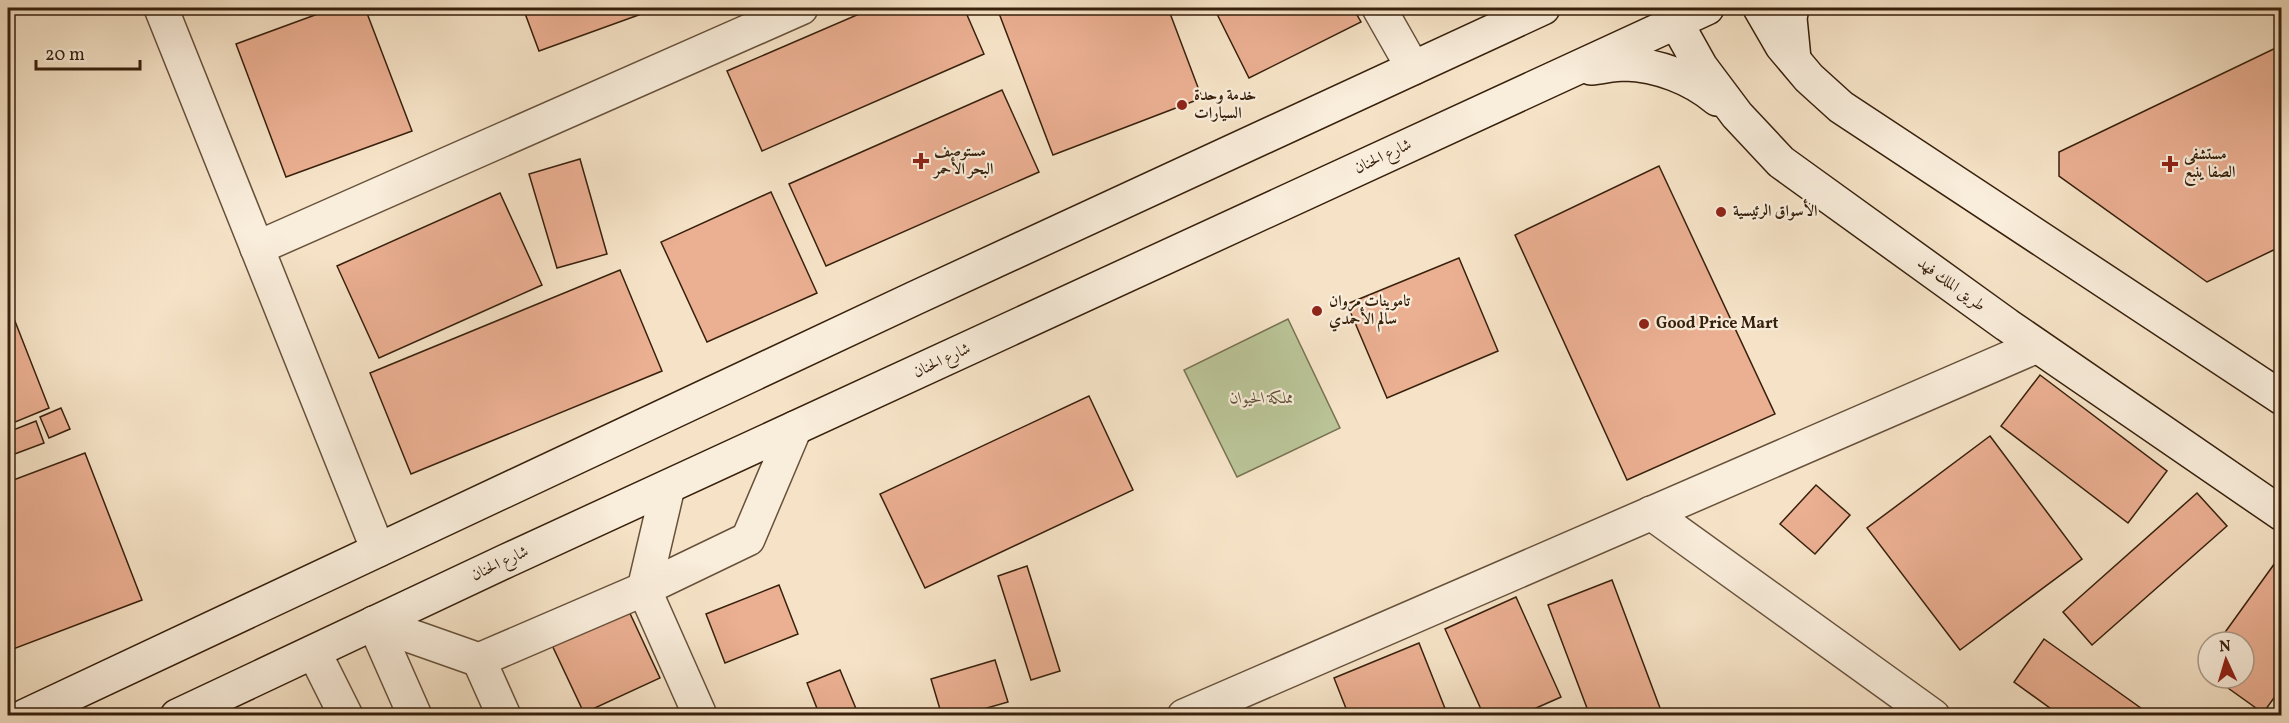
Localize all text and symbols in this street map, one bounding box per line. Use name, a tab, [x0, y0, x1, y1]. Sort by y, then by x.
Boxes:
scale bar	[36, 33, 140, 71]
text: 20 m	[45, 43, 85, 68]
place label: خدمة وحدة السيارات	[1194, 85, 1257, 125]
marker: خدمة وحدة السيارات	[1175, 98, 1189, 112]
street label: شارع الحنان	[1351, 134, 1416, 181]
place label: مستوصف البحر الأحمر	[932, 141, 994, 181]
place label: مستشفى الصفا ينبع	[2183, 144, 2235, 187]
marker: مستوصف البحر الأحمر	[912, 152, 930, 170]
marker: مستشفى الصفا ينبع	[2161, 155, 2179, 173]
place label: الأسواق الرئيسية	[1733, 199, 1817, 223]
marker: الأسواق الرئيسية	[1714, 205, 1728, 219]
street label: طريق الملك فهد	[1912, 253, 1990, 317]
place label: تاموينات مروان سالم الأحمدي	[1329, 291, 1411, 333]
marker: تاموينات مروان سالم الأحمدي	[1310, 304, 1324, 318]
place label: Good Price Mart	[1656, 313, 1779, 335]
marker: Good Price Mart	[1637, 317, 1651, 331]
street label: شارع الحنان	[910, 338, 975, 385]
park label: مملكة الحيوان	[1230, 388, 1294, 410]
street label: شارع الحنان	[468, 541, 533, 588]
north arrow	[2196, 630, 2256, 690]
text: N	[2219, 636, 2232, 658]

